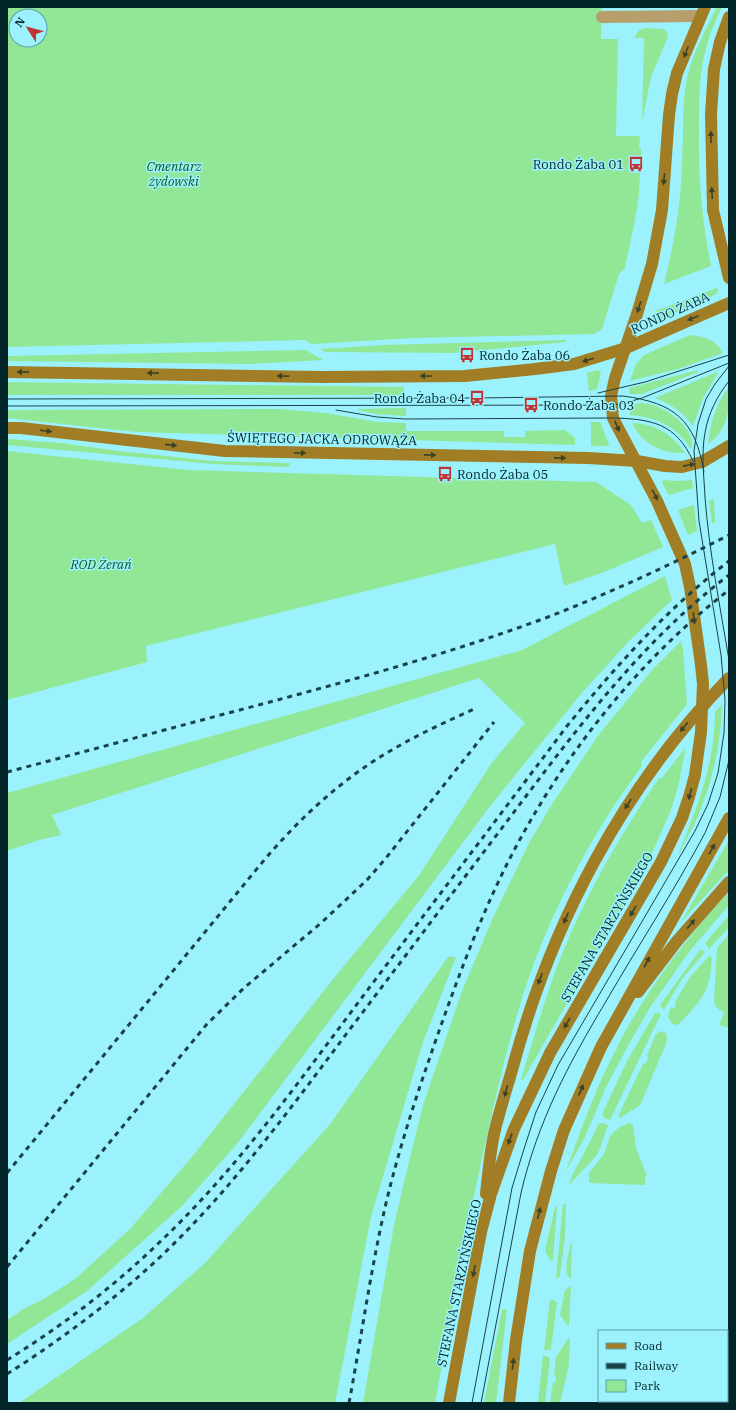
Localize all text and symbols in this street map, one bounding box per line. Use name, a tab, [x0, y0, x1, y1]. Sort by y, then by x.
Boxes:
north arrow	[8, 8, 48, 48]
text: N	[12, 14, 28, 30]
one-way arrow	[682, 47, 688, 59]
one-way arrow	[708, 130, 714, 143]
bus stop icon: Rondo Żaba 01	[627, 155, 645, 173]
place label: Rondo Żaba 01	[533, 156, 624, 173]
park label: Cmentarz żydowski	[147, 158, 202, 190]
one-way arrow	[661, 173, 668, 185]
one-way arrow	[709, 186, 715, 199]
street label: RONDO ŻABA	[628, 288, 712, 338]
one-way arrow	[636, 301, 642, 313]
one-way arrow	[687, 316, 699, 322]
bus stop icon: Rondo Żaba 06	[458, 346, 476, 364]
place label: Rondo Żaba 06	[479, 347, 570, 364]
one-way arrow	[582, 357, 594, 363]
one-way arrow	[16, 369, 29, 375]
one-way arrow	[147, 370, 159, 377]
one-way arrow	[276, 373, 289, 379]
one-way arrow	[419, 373, 432, 379]
bus stop icon: Rondo Żaba 04	[468, 389, 486, 407]
place label: Rondo Żaba 04	[374, 390, 465, 407]
bus stop icon: Rondo Żaba 03	[522, 396, 540, 414]
place label: Rondo Żaba 03	[543, 397, 634, 414]
one-way arrow	[613, 420, 620, 432]
one-way arrow	[40, 428, 52, 434]
street label: ŚWIĘTEGO JACKA ODROWĄŻA	[227, 429, 417, 449]
one-way arrow	[165, 442, 177, 449]
one-way arrow	[294, 449, 306, 456]
one-way arrow	[424, 452, 437, 458]
one-way arrow	[554, 454, 566, 461]
one-way arrow	[683, 462, 695, 468]
bus stop icon: Rondo Żaba 05	[436, 465, 454, 483]
place label: Rondo Żaba 05	[457, 466, 548, 483]
one-way arrow	[651, 490, 658, 501]
park label: ROD Żerań	[69, 556, 132, 573]
one-way arrow	[691, 612, 697, 624]
one-way arrow	[680, 722, 689, 733]
one-way arrow	[687, 789, 693, 801]
one-way arrow	[625, 798, 632, 810]
one-way arrow	[709, 844, 715, 855]
street label: STEFANA STARZYŃSKIEGO	[557, 849, 657, 1005]
one-way arrow	[629, 905, 636, 917]
one-way arrow	[563, 912, 569, 923]
one-way arrow	[687, 919, 696, 930]
one-way arrow	[644, 956, 651, 968]
one-way arrow	[537, 974, 543, 986]
one-way arrow	[564, 1017, 571, 1029]
one-way arrow	[578, 1084, 584, 1095]
one-way arrow	[503, 1085, 509, 1097]
one-way arrow	[506, 1134, 512, 1146]
street label: STEFANA STARZYŃSKIEGO	[433, 1198, 485, 1368]
one-way arrow	[537, 1207, 543, 1219]
one-way arrow	[471, 1265, 477, 1277]
legend	[598, 1330, 728, 1402]
text: Road	[634, 1338, 663, 1353]
one-way arrow	[510, 1358, 516, 1370]
text: Railway	[634, 1358, 679, 1373]
text: Park	[634, 1378, 660, 1393]

